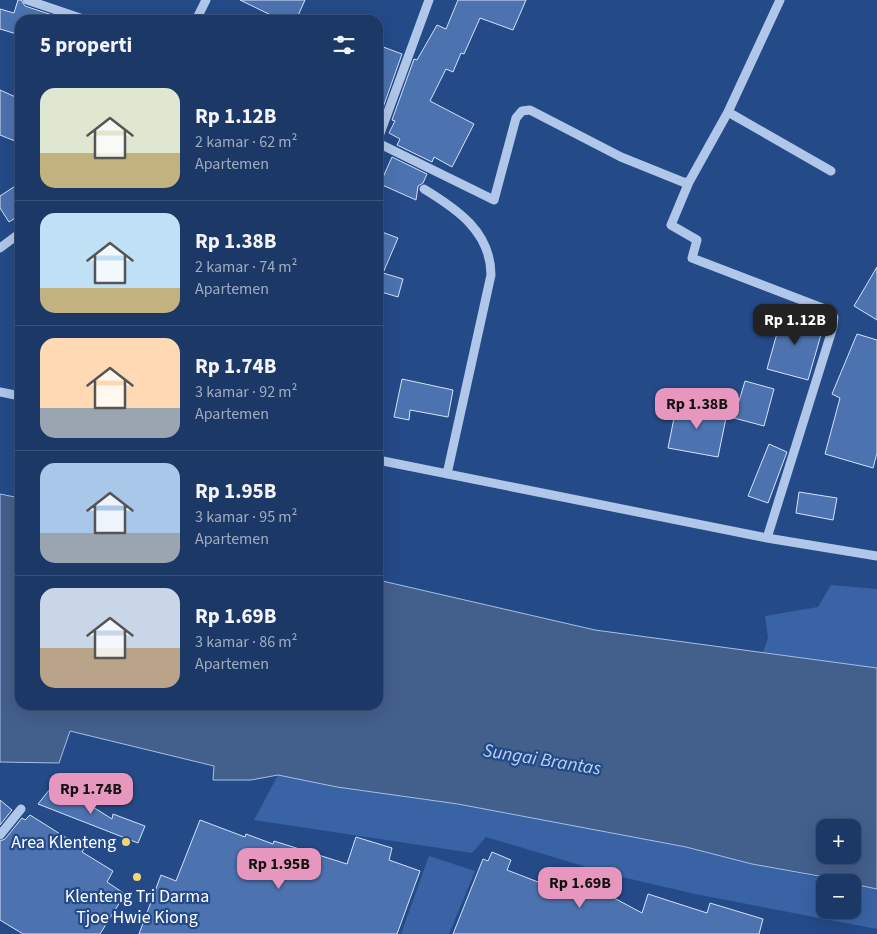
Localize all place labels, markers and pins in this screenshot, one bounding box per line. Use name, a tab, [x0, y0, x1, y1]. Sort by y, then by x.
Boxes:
pin: Rp 1.12B	[743, 304, 847, 346]
pin: Rp 1.38B	[645, 388, 749, 430]
pin: Rp 1.74B	[39, 772, 143, 815]
place label: Area Klenteng	[11, 830, 116, 855]
marker: Area Klenteng	[120, 836, 132, 848]
pin: Rp 1.95B	[227, 848, 331, 890]
pin: Rp 1.69B	[528, 866, 632, 909]
marker: Klenteng Tri Darma Tjoe Hwie Kiong	[131, 871, 143, 883]
place label: Klenteng Tri Darma Tjoe Hwie Kiong	[65, 884, 209, 930]

